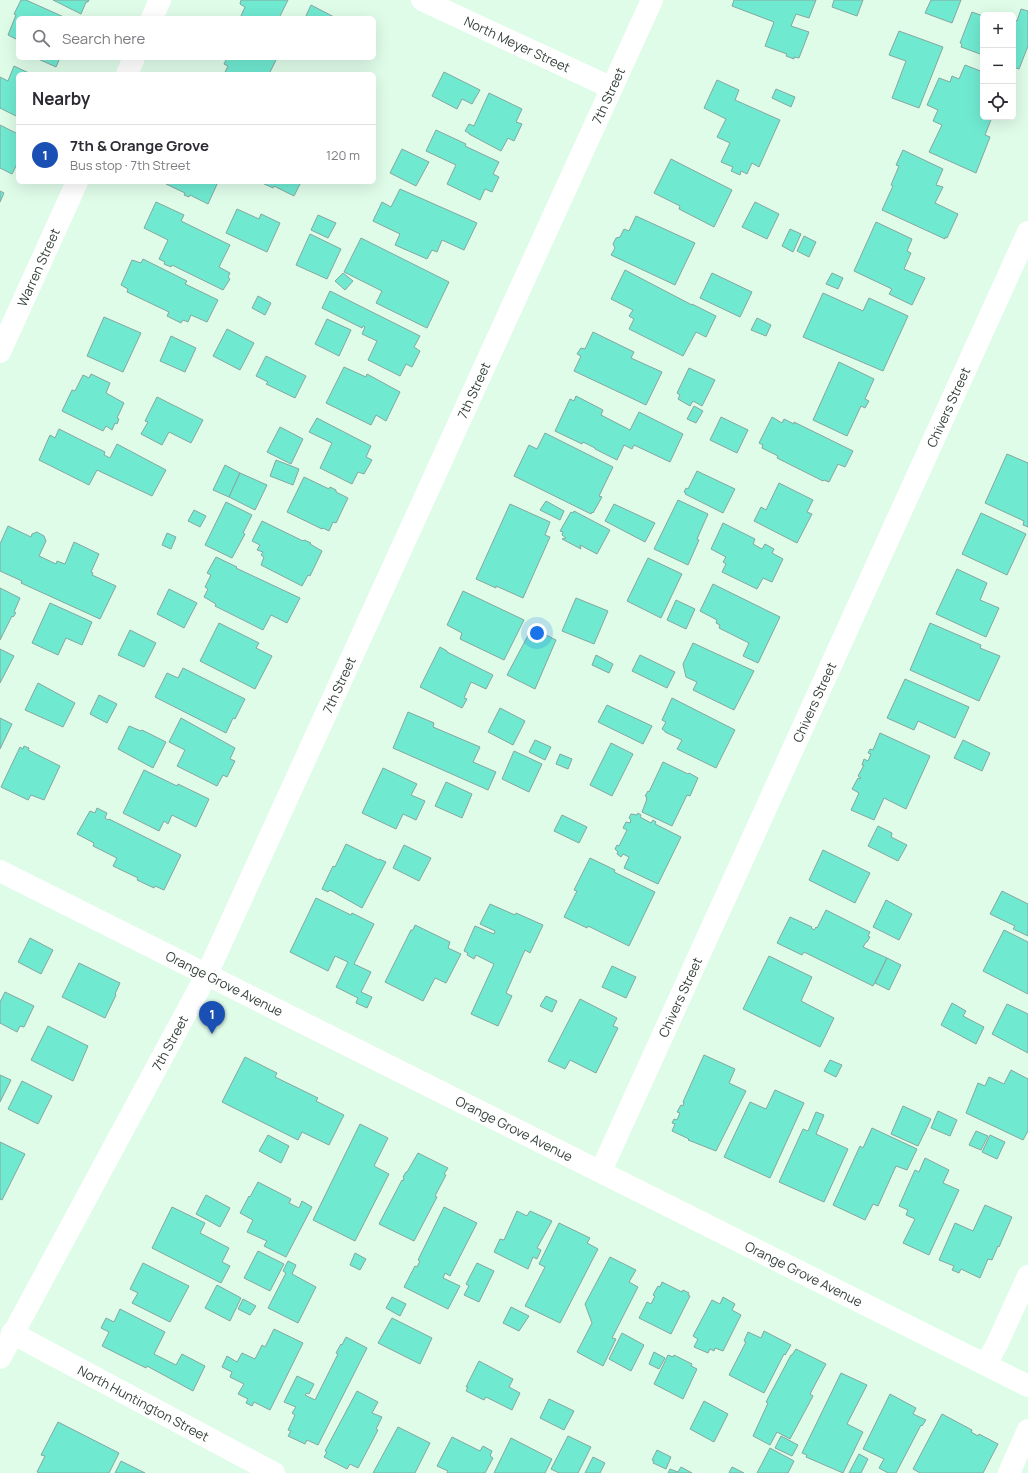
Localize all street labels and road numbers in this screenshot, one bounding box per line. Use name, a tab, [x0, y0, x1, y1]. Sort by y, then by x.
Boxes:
street label: North Meyer Street	[461, 12, 573, 76]
street label: 7th Street	[588, 64, 629, 127]
street label: Warren Street	[13, 225, 64, 309]
street label: 7th Street	[453, 359, 494, 421]
street label: Chivers Street	[922, 364, 974, 450]
street label: 7th Street	[318, 654, 360, 716]
street label: Chivers Street	[788, 659, 840, 745]
street label: Orange Grove Avenue	[163, 946, 286, 1021]
street label: Chivers Street	[654, 954, 706, 1040]
street label: 7th Street	[148, 1012, 192, 1074]
street label: Orange Grove Avenue	[452, 1092, 576, 1166]
street label: Orange Grove Avenue	[742, 1237, 866, 1311]
street label: North Huntington Street	[75, 1361, 212, 1446]

